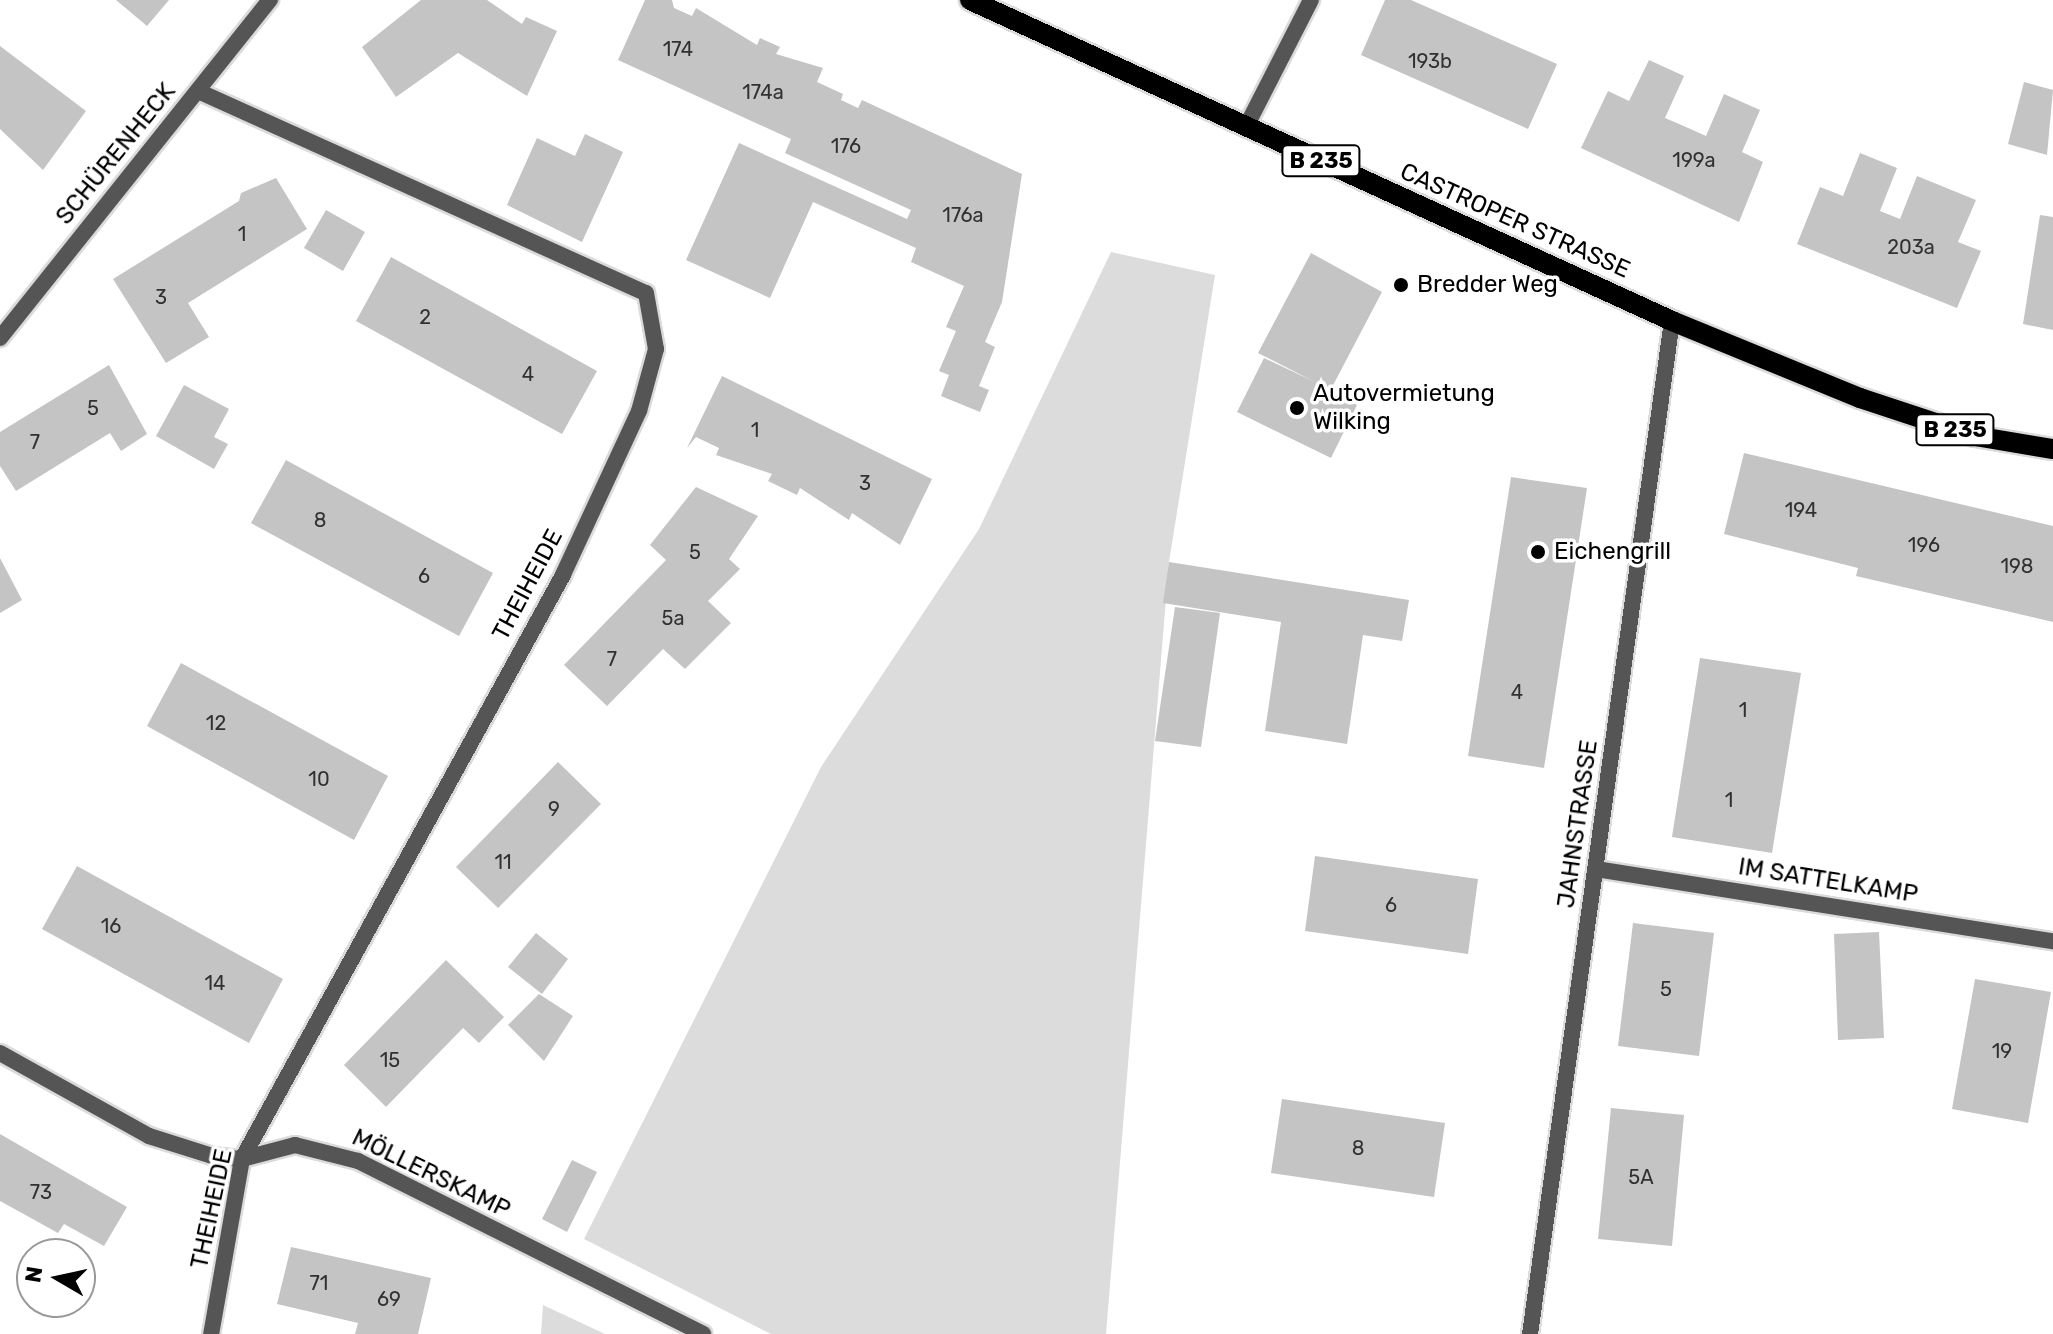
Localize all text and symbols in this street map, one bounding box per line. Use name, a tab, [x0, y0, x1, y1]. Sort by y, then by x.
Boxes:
house number: 174	[663, 37, 693, 61]
house number: 193b	[1408, 49, 1452, 73]
street label: SCHÜRENHECK	[50, 77, 182, 231]
house number: 174a	[742, 80, 784, 104]
house number: 176	[831, 134, 861, 158]
road number: B 235	[1281, 143, 1361, 179]
house number: 199a	[1672, 148, 1716, 172]
street label: CASTROPER STRASSE	[1396, 157, 1634, 285]
house number: 176a	[942, 203, 984, 227]
house number: 1	[238, 222, 246, 246]
house number: 203a	[1887, 235, 1935, 259]
place label: Bredder Weg	[1417, 271, 1559, 299]
marker: Bredder Weg	[1392, 276, 1410, 294]
house number: 3	[155, 285, 167, 309]
house number: 2	[419, 305, 431, 329]
house number: 4	[522, 362, 534, 386]
place label: Autovermietung Wilking	[1313, 380, 1495, 436]
house number: 5	[87, 396, 99, 420]
marker: Autovermietung Wilking	[1288, 399, 1306, 417]
road number: B 235	[1915, 412, 1995, 448]
house number: 1	[751, 418, 759, 442]
house number: 7	[30, 430, 40, 454]
house number: 3	[859, 471, 871, 495]
house number: 194	[1785, 498, 1817, 522]
house number: 8	[314, 508, 326, 532]
street label: THEIHEIDE	[487, 525, 569, 645]
house number: 196	[1908, 533, 1940, 557]
place label: Eichengrill	[1554, 538, 1671, 566]
house number: 5	[689, 540, 701, 564]
marker: Eichengrill	[1529, 543, 1547, 561]
house number: 198	[2000, 554, 2034, 578]
house number: 6	[418, 564, 430, 588]
house number: 5a	[662, 606, 684, 630]
house number: 7	[607, 647, 617, 671]
house number: 4	[1511, 680, 1523, 704]
house number: 1	[1739, 698, 1747, 722]
house number: 12	[206, 711, 226, 735]
street label: JAHNSTRASSE	[1552, 738, 1604, 910]
house number: 10	[308, 767, 330, 791]
house number: 1	[1725, 788, 1733, 812]
house number: 9	[548, 797, 560, 821]
house number: 11	[494, 850, 512, 874]
street label: IM SATTELKAMP	[1736, 853, 1920, 909]
house number: 6	[1385, 893, 1397, 917]
house number: 16	[101, 914, 121, 938]
house number: 14	[205, 971, 225, 995]
house number: 5	[1660, 977, 1672, 1001]
house number: 19	[1992, 1039, 2012, 1063]
house number: 15	[380, 1048, 400, 1072]
street label: MÖLLERSKAMP	[347, 1123, 515, 1225]
house number: 8	[1352, 1136, 1364, 1160]
street label: THEIHEIDE	[185, 1147, 239, 1271]
house number: 5A	[1628, 1165, 1654, 1189]
house number: 73	[30, 1180, 52, 1204]
north arrow	[16, 1238, 96, 1318]
text: N	[19, 1265, 48, 1284]
house number: 71	[310, 1271, 328, 1295]
house number: 69	[377, 1287, 401, 1311]

